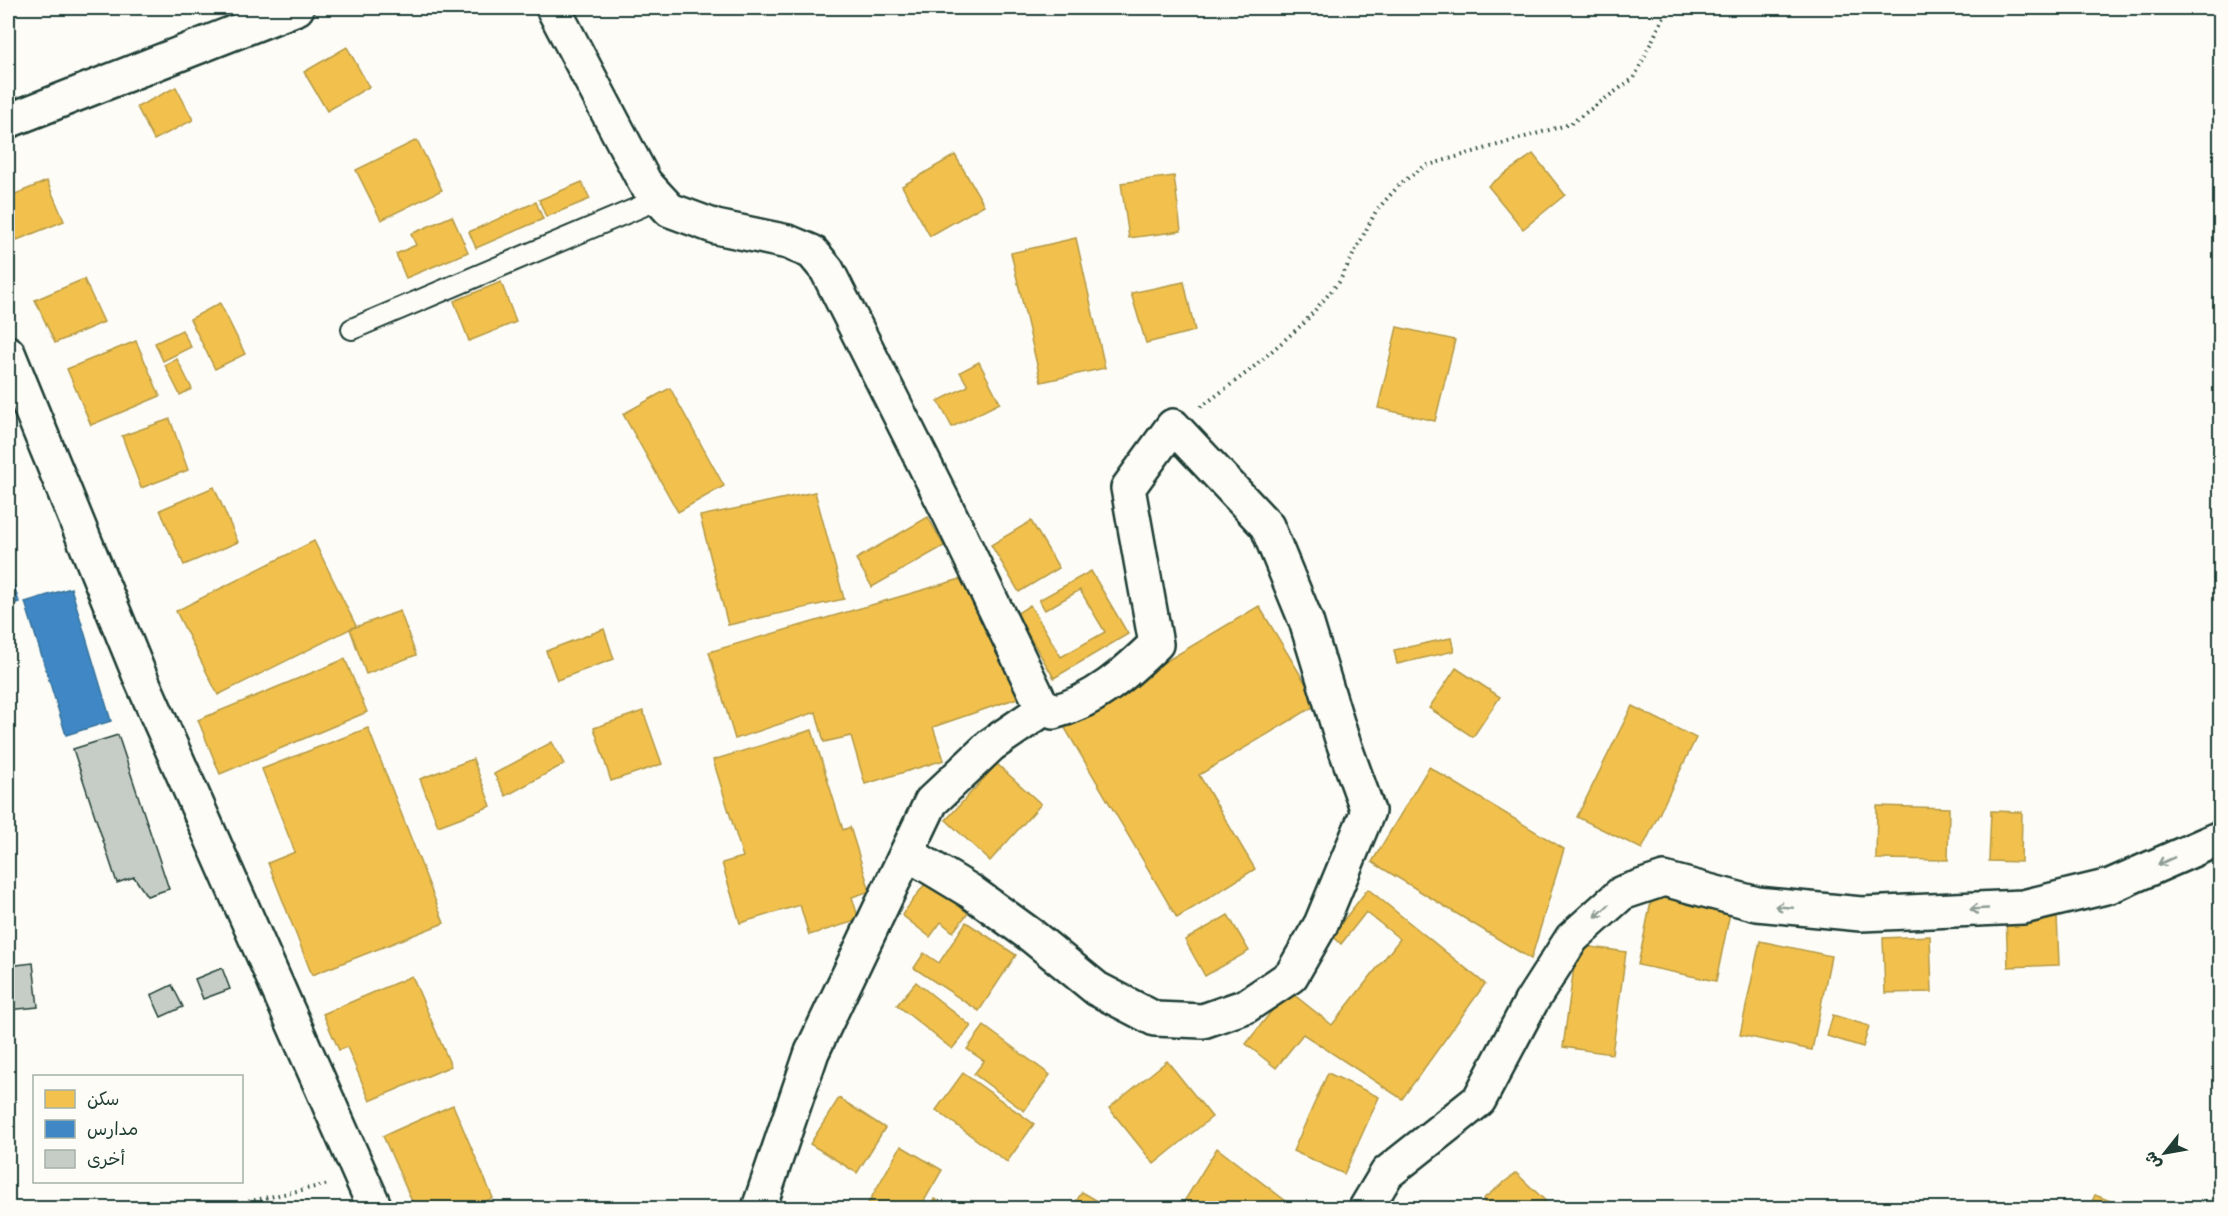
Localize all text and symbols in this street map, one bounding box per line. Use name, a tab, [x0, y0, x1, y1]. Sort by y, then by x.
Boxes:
one-way arrow	[2158, 856, 2176, 868]
one-way arrow	[1775, 901, 1795, 912]
one-way arrow	[1969, 903, 1989, 914]
one-way arrow	[1595, 904, 1610, 918]
legend	[33, 1075, 243, 1183]
text: سكن	[87, 1086, 119, 1110]
text: مدارس	[87, 1116, 138, 1140]
north arrow	[2135, 1123, 2195, 1183]
text: أخرى	[87, 1146, 125, 1170]
text: ش	[2138, 1148, 2165, 1174]

